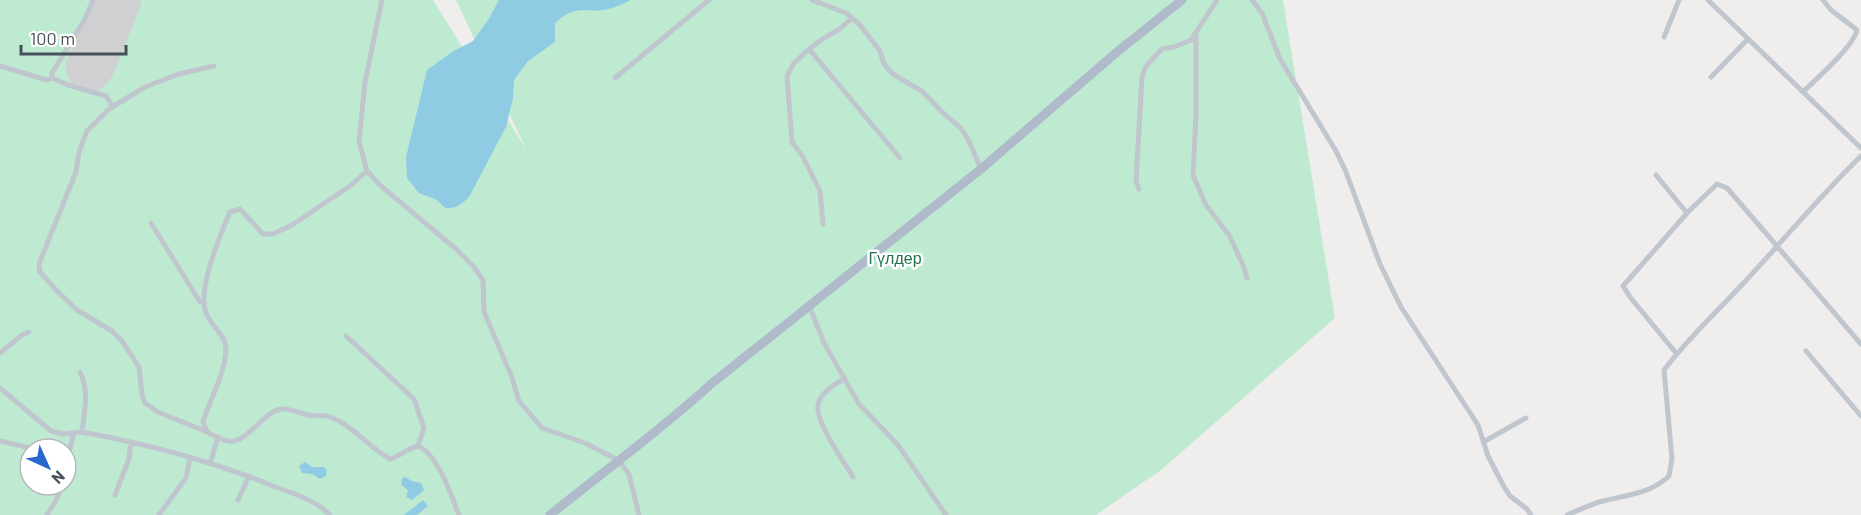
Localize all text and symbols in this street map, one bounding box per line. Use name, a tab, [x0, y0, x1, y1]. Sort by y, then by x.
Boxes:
scale bar	[21, 18, 126, 56]
text: 100 m	[30, 27, 75, 49]
park label: Гүлдер	[868, 248, 922, 267]
north arrow	[18, 437, 78, 497]
text: N	[48, 467, 69, 488]

